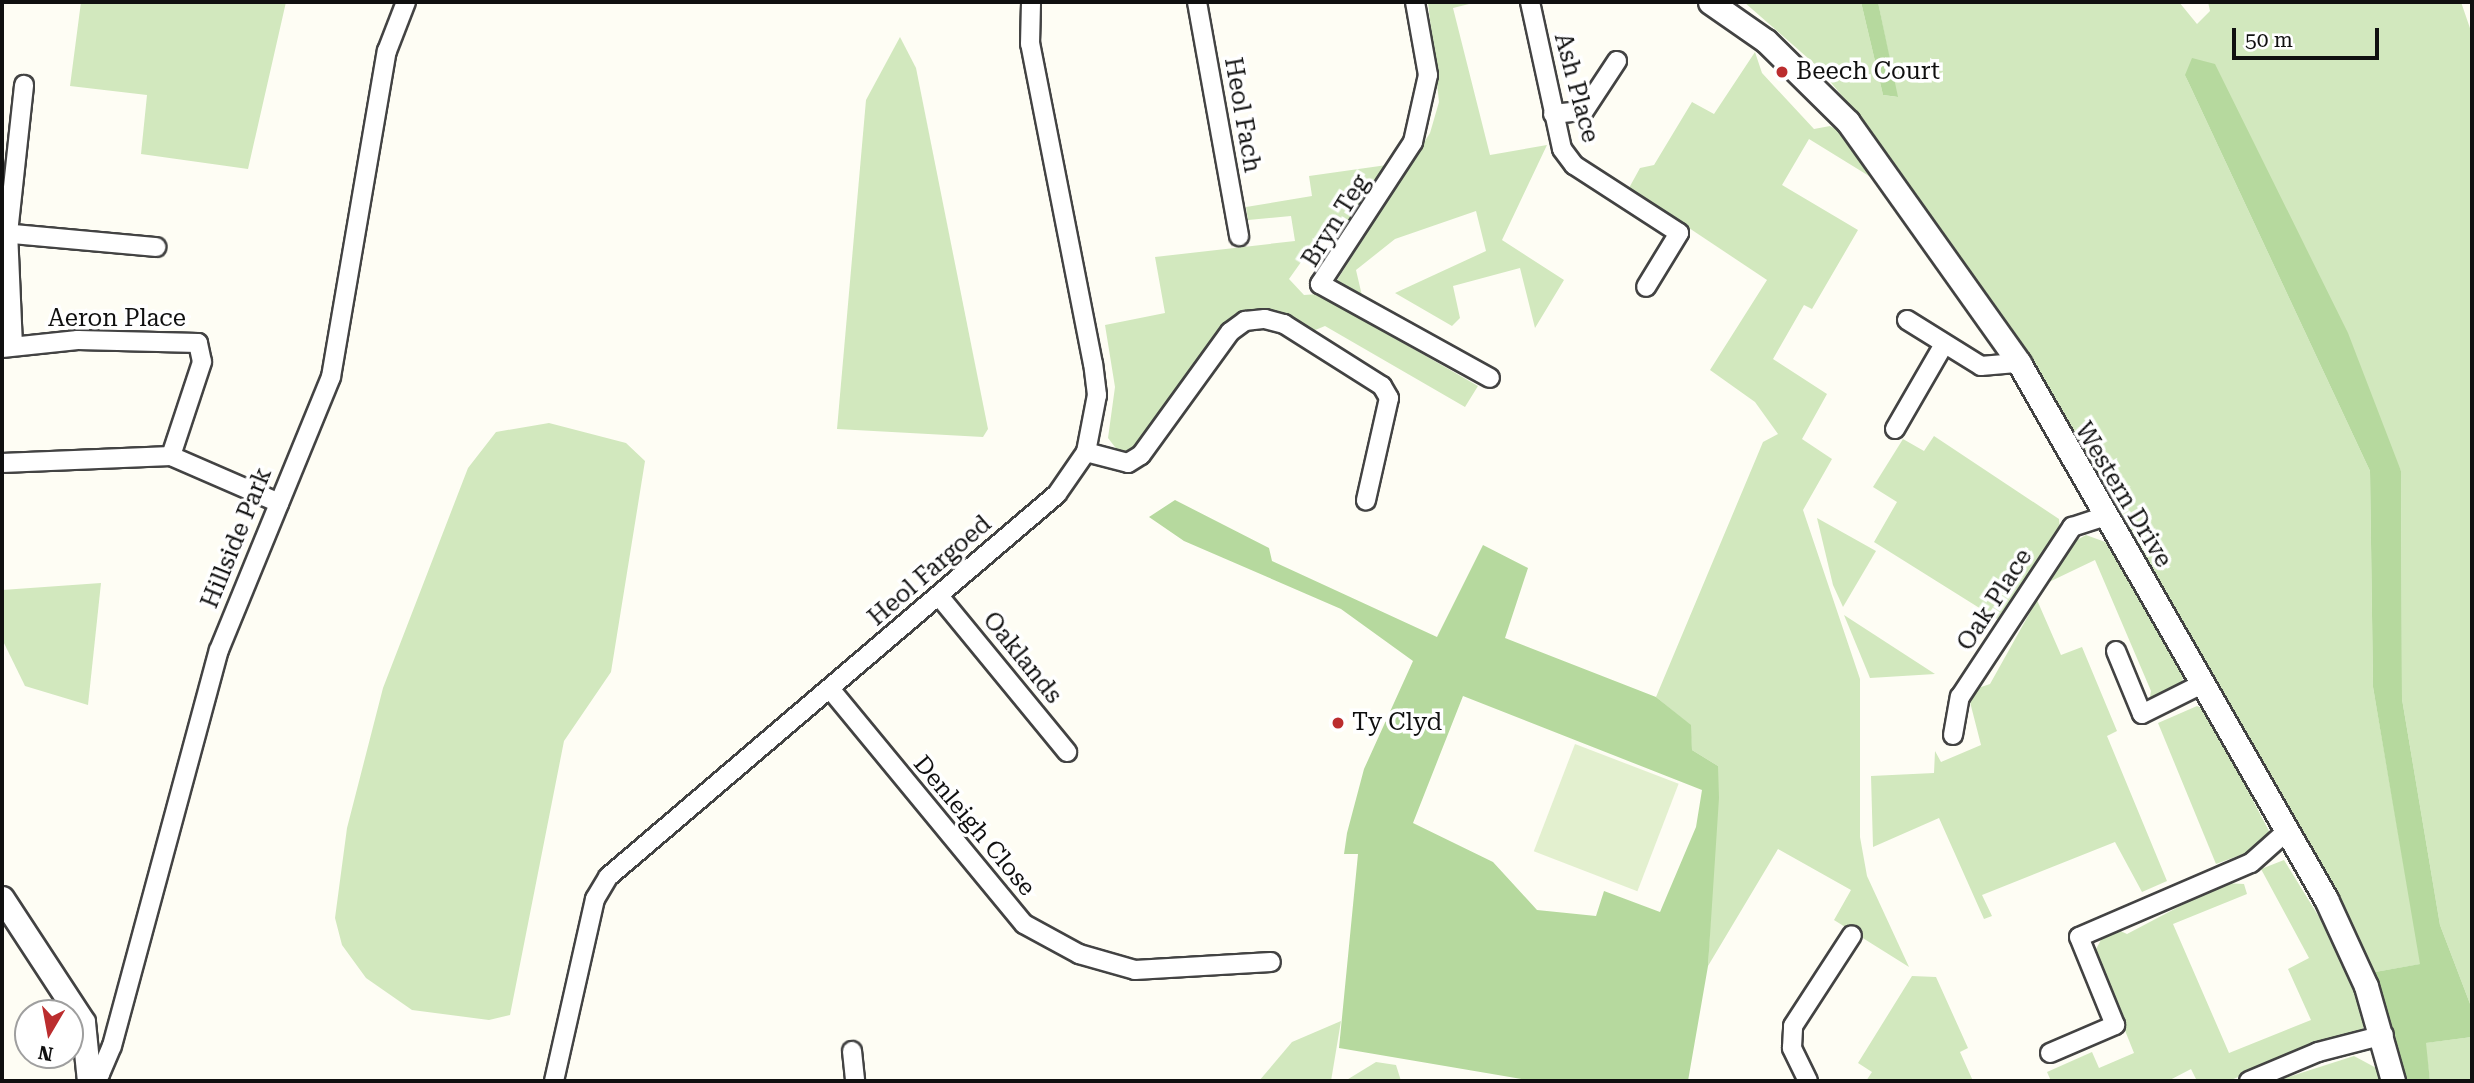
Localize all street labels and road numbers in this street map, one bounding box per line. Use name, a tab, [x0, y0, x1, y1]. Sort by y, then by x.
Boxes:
street label: Ash Place	[1548, 30, 1604, 146]
street label: Heol Fach	[1218, 55, 1266, 175]
street label: Bryn Teg	[1296, 170, 1376, 272]
street label: Aeron Place	[48, 305, 186, 333]
street label: Western Drive	[2068, 417, 2178, 573]
street label: Hillside Park	[196, 464, 278, 612]
street label: Heol Fargoed	[863, 510, 997, 632]
street label: Oak Place	[1951, 544, 2039, 656]
street label: Oaklands	[976, 606, 1068, 710]
street label: Denleigh Close	[907, 750, 1041, 902]

